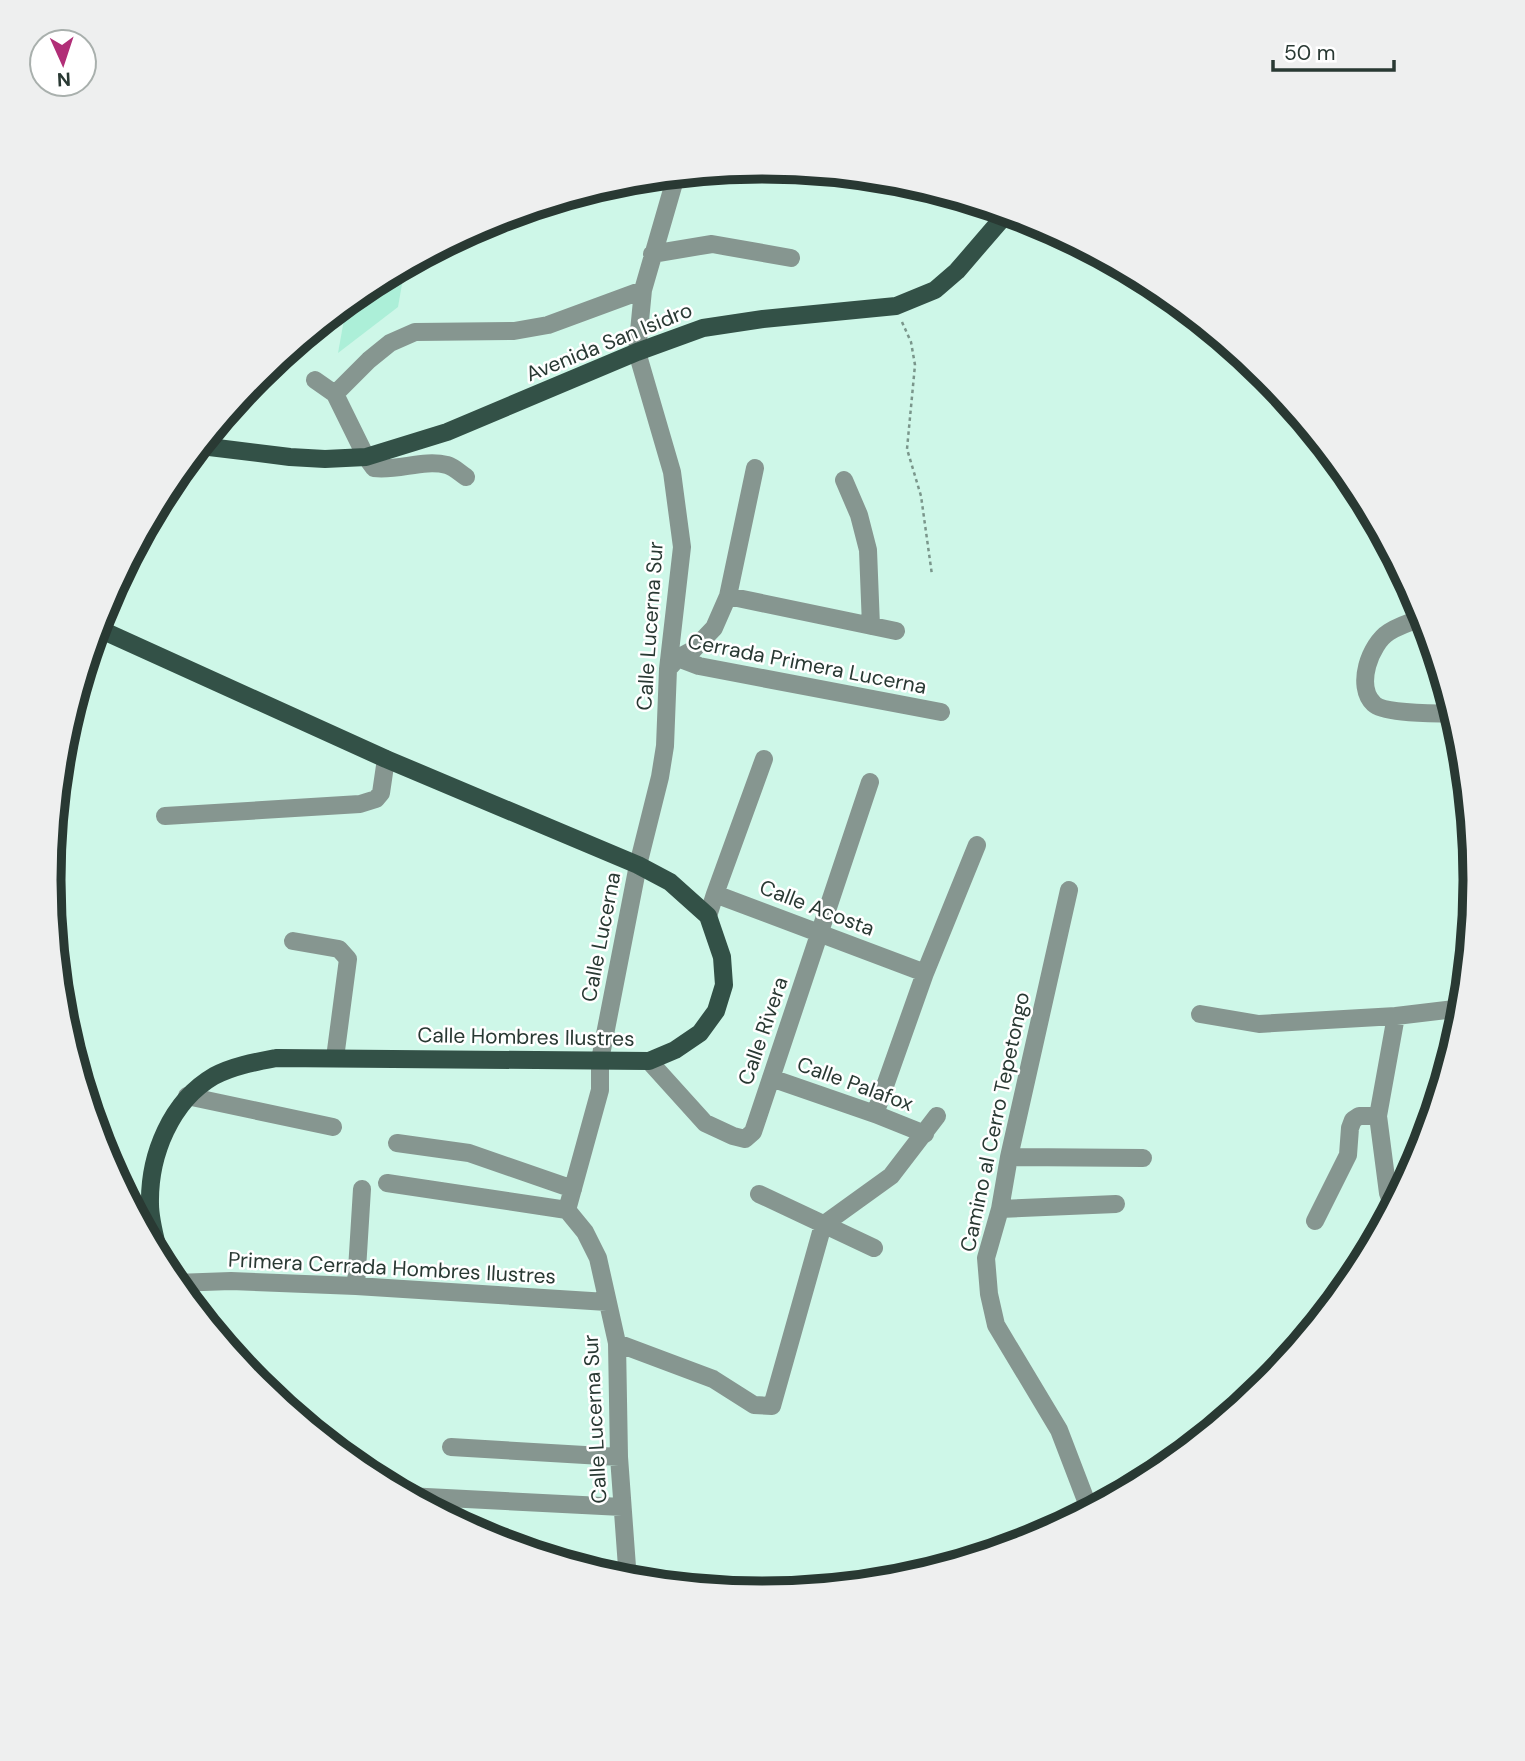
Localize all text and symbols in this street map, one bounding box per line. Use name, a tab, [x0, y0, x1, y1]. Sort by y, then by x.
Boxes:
north arrow	[28, 28, 98, 98]
scale bar	[1273, 28, 1394, 72]
text: 50 m	[1284, 39, 1335, 67]
text: N	[56, 67, 71, 92]
street label: Avenida San Isidro	[522, 296, 696, 388]
street label: Calle Lucerna Sur	[630, 540, 670, 711]
street label: Cerrada Primera Lucerna	[685, 627, 929, 701]
street label: Calle Lucerna	[575, 870, 627, 1004]
street label: Calle Acosta	[756, 873, 878, 943]
street label: Calle Rivera	[731, 973, 795, 1089]
street label: Camino al Cerro Tepetongo	[954, 990, 1036, 1254]
street label: Calle Hombres Ilustres	[417, 1021, 635, 1053]
street label: Calle Palafox	[793, 1050, 917, 1118]
street label: Primera Cerrada Hombres Ilustres	[227, 1245, 557, 1291]
street label: Calle Lucerna Sur	[577, 1334, 613, 1504]

